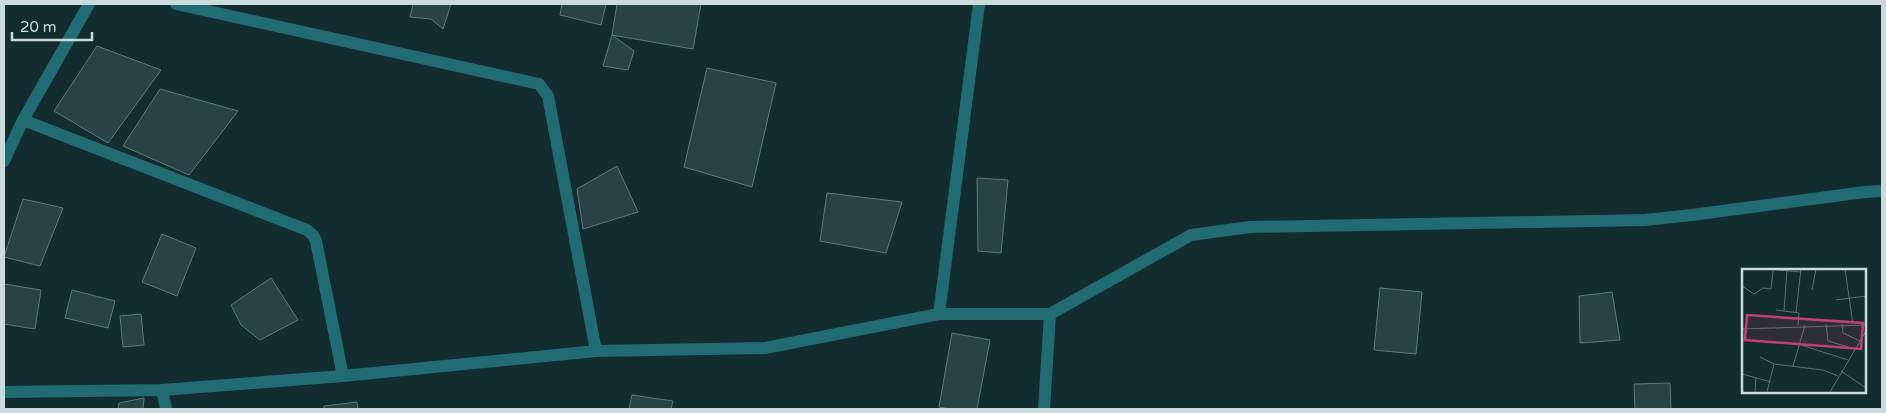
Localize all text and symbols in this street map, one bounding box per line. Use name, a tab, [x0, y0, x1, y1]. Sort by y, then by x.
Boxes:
scale bar	[12, 10, 92, 42]
text: 20 m	[20, 18, 57, 36]
inset map	[1742, 269, 1866, 393]

